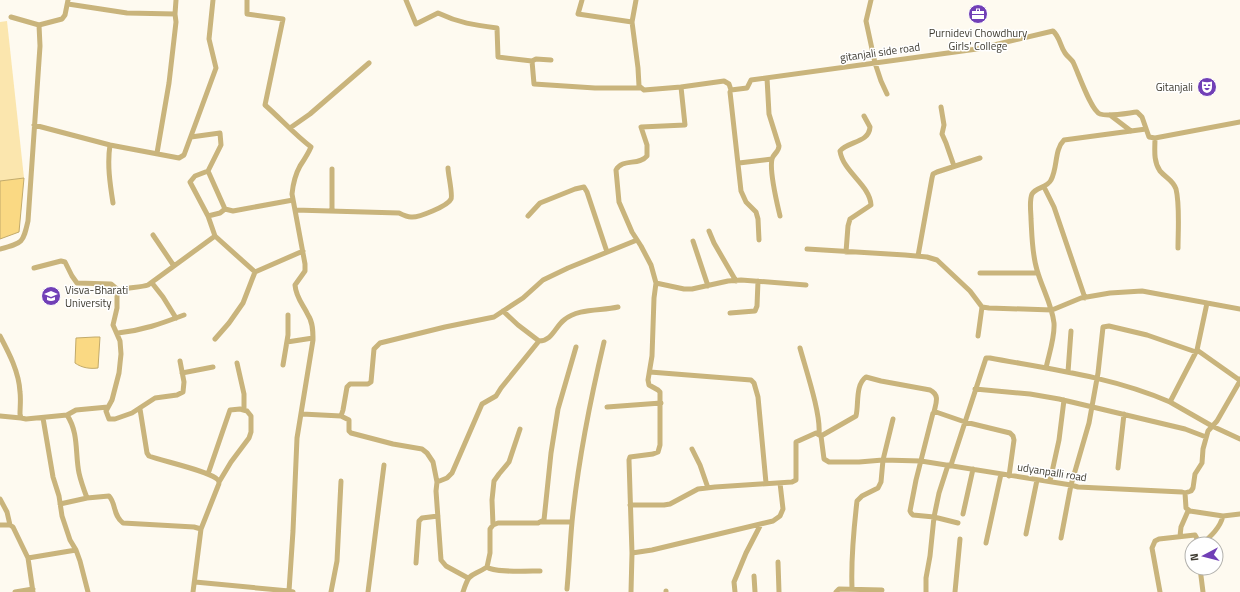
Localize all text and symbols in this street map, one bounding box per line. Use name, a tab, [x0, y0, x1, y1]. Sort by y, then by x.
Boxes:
office icon: Purnidevi Chowdhury Girls' College	[967, 3, 989, 25]
place label: Purnidevi Chowdhury Girls' College	[929, 25, 1028, 54]
street label: gitanjali side road	[839, 38, 921, 66]
theatre icon: Gitanjali	[1196, 76, 1218, 98]
place label: Gitanjali	[1156, 79, 1193, 95]
place label: Visva-Bharati University	[65, 282, 128, 311]
school or university icon: Visva-Bharati University	[40, 285, 62, 307]
street label: udyanpalli road	[1016, 459, 1088, 485]
north arrow	[1184, 536, 1224, 576]
text: N	[1186, 552, 1202, 562]

